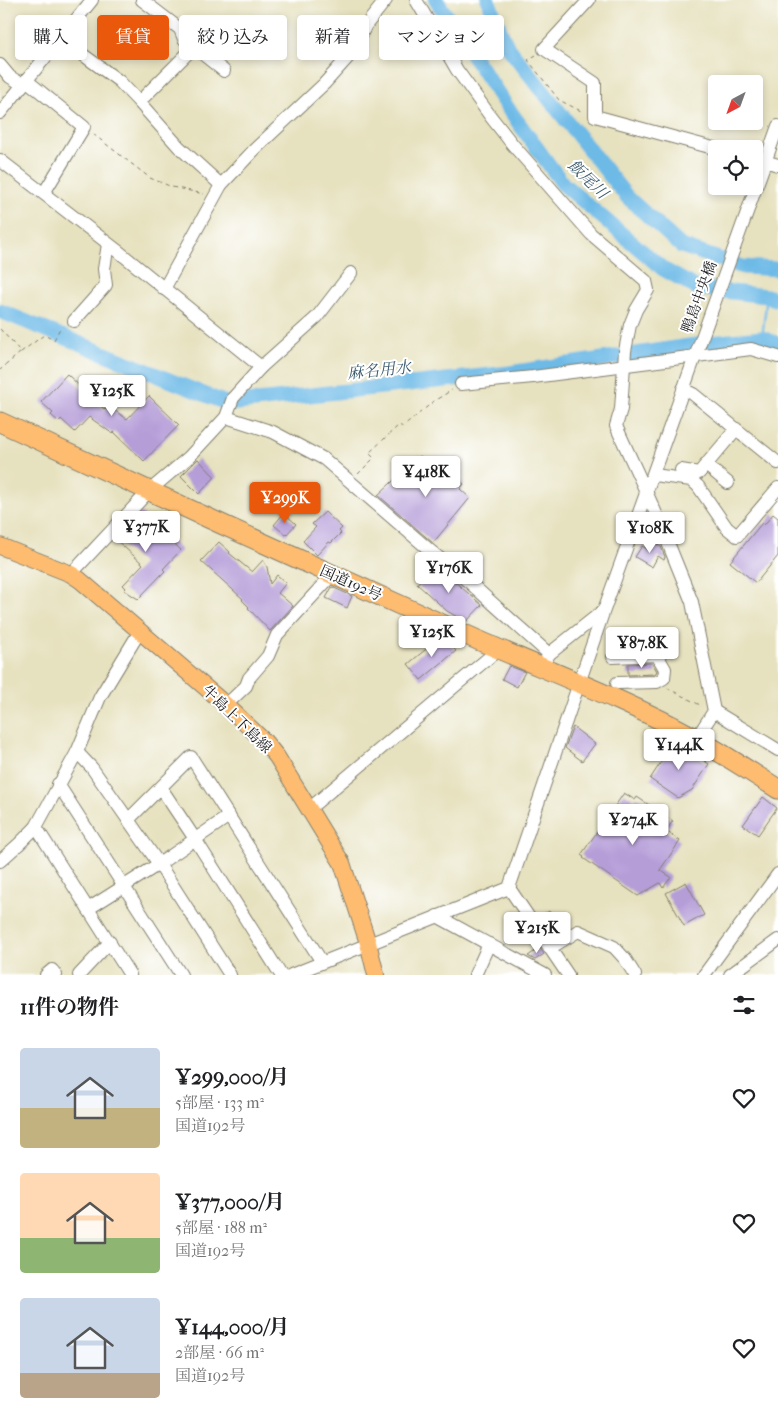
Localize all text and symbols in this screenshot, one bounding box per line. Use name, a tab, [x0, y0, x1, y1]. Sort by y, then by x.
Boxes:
chip: 購入	[15, 15, 87, 60]
chip: 賃貸	[97, 15, 169, 60]
chip: 絞り込み	[179, 15, 287, 60]
chip: 新着	[297, 15, 369, 60]
chip: マンション	[379, 15, 504, 60]
north arrow	[708, 75, 762, 130]
map controls	[708, 75, 763, 195]
button: locate	[708, 140, 763, 195]
water label: 飯尾川	[564, 155, 613, 204]
street label: 鴨島中央橋	[678, 259, 720, 335]
water label: 麻名用水	[346, 357, 414, 383]
pin: ¥125K	[77, 374, 147, 417]
text: ¥125K	[90, 381, 134, 400]
pin: ¥418K	[391, 456, 461, 498]
text: ¥418K	[402, 462, 450, 481]
pin: ¥299K	[250, 482, 320, 524]
text: ¥299K	[260, 488, 310, 507]
pin: ¥377K	[111, 510, 181, 553]
pin: ¥108K	[615, 512, 685, 554]
text: ¥377K	[123, 517, 169, 536]
text: ¥108K	[627, 518, 673, 537]
pin: ¥176K	[414, 552, 484, 594]
text: ¥176K	[426, 558, 472, 577]
street label: 国道192号	[317, 561, 385, 605]
pin: ¥125K	[397, 616, 467, 658]
text: ¥125K	[410, 622, 454, 641]
pin: ¥87.8K	[601, 626, 683, 669]
text: ¥87.8K	[617, 633, 667, 652]
street label: 牛島上下島線	[198, 681, 276, 757]
pin: ¥144K	[644, 728, 714, 771]
text: ¥144K	[655, 735, 703, 754]
pin: ¥274K	[598, 804, 668, 846]
text: ¥274K	[608, 810, 658, 829]
pin: ¥215K	[502, 912, 572, 954]
text: ¥215K	[515, 918, 559, 937]
icon: filters	[730, 991, 758, 1019]
text: 11件の物件	[20, 995, 119, 1019]
text: ¥299,000/月	[175, 1065, 289, 1089]
icon: home	[60, 1068, 120, 1128]
icon: heart	[730, 1084, 758, 1112]
text: 5部屋 · 133 m²	[175, 1093, 264, 1112]
text: 国道192号	[175, 1116, 245, 1135]
text: ¥377,000/月	[175, 1190, 285, 1214]
icon: home	[60, 1193, 120, 1253]
icon: heart	[730, 1209, 758, 1237]
text: 5部屋 · 188 m²	[175, 1218, 267, 1237]
text: 国道192号	[175, 1241, 245, 1260]
text: ¥144,000/月	[175, 1315, 290, 1339]
icon: home	[60, 1318, 120, 1378]
icon: heart	[730, 1334, 758, 1362]
text: 2部屋 · 66 m²	[175, 1343, 264, 1362]
text: 国道192号	[175, 1366, 245, 1385]

